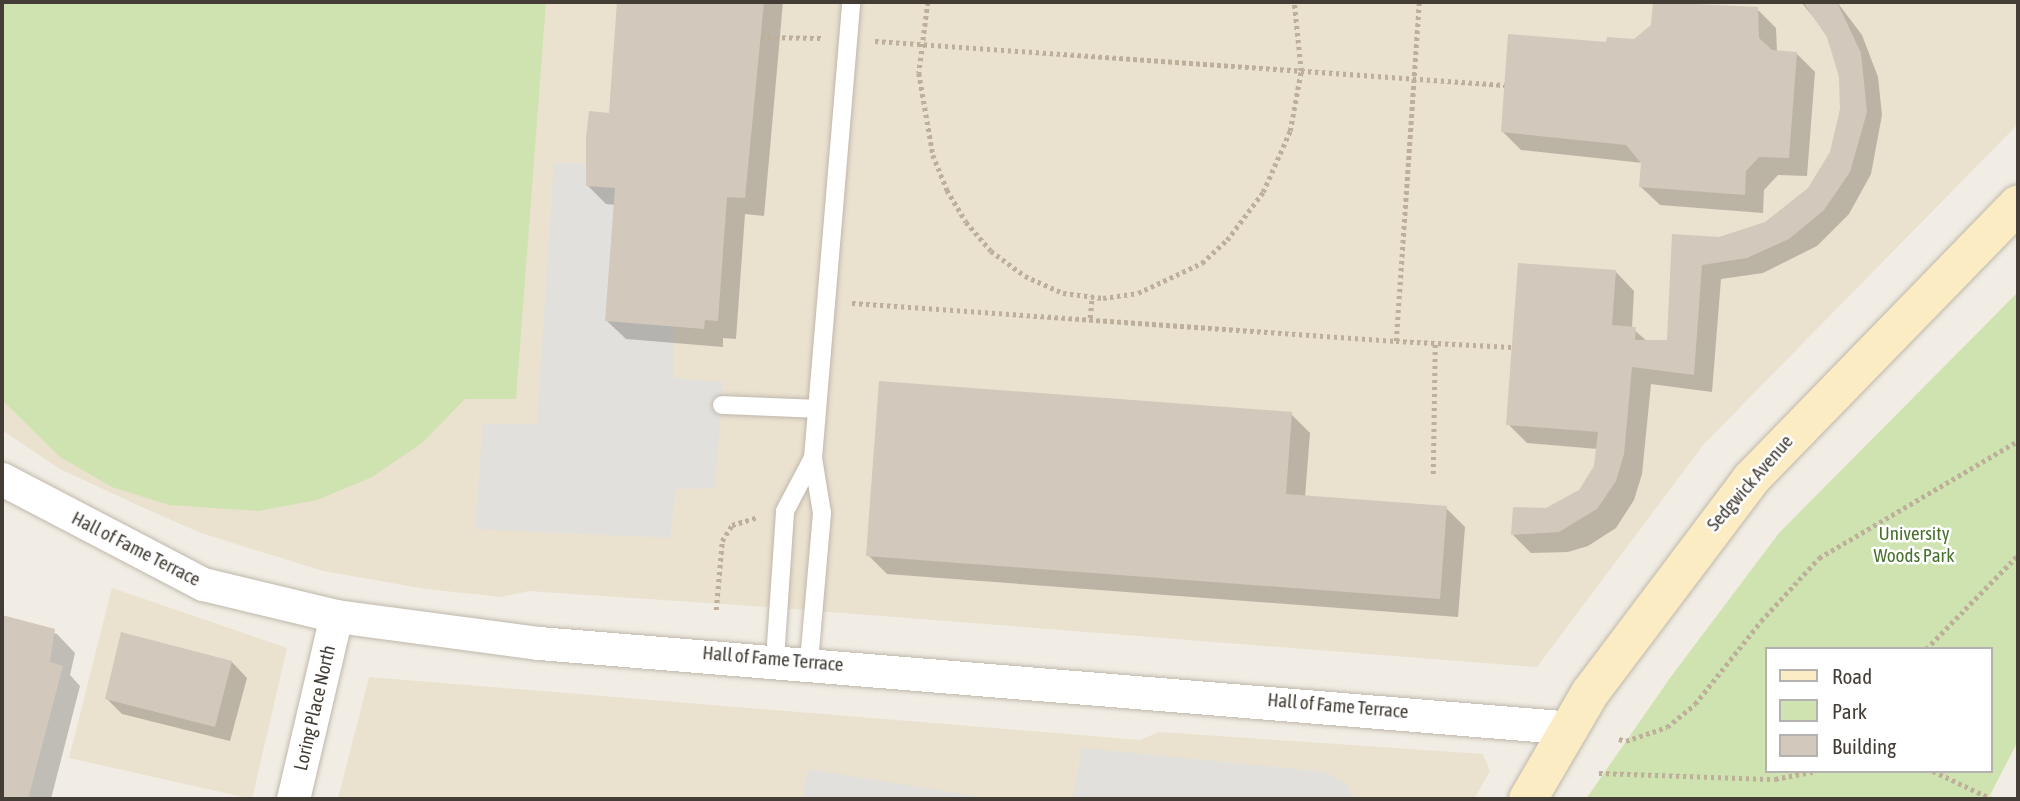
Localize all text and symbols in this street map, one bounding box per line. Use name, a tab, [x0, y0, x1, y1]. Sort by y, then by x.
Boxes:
street label: Sedgwick Avenue	[1702, 430, 1798, 536]
street label: Hall of Fame Terrace	[68, 507, 204, 591]
park label: University Woods Park	[1873, 523, 1955, 567]
street label: Hall of Fame Terrace	[702, 641, 844, 677]
street label: Loring Place North	[290, 643, 340, 773]
legend	[1764, 647, 1992, 773]
text: Road	[1832, 664, 1872, 688]
street label: Hall of Fame Terrace	[1267, 688, 1409, 724]
text: Park	[1832, 699, 1867, 723]
text: Building	[1832, 734, 1896, 758]

